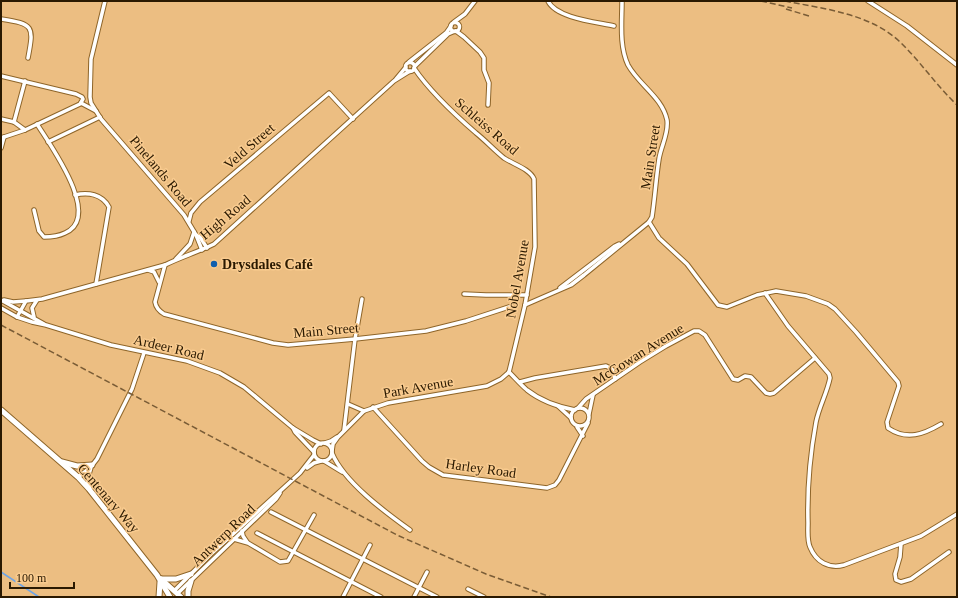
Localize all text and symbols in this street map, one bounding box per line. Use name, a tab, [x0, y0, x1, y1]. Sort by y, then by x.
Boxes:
street label: Schleiss Road	[452, 95, 521, 158]
street label: Veld Street	[221, 120, 278, 172]
street label: Main Street	[638, 123, 663, 191]
street label: Pinelands Road	[127, 133, 194, 210]
street label: High Road	[197, 192, 254, 243]
street label: Nobel Avenue	[503, 239, 532, 320]
place label: Drysdales Café	[222, 257, 313, 272]
marker: Drysdales Café	[209, 259, 219, 269]
street label: Main Street	[293, 320, 360, 341]
street label: McGowan Avenue	[590, 320, 686, 388]
street label: Ardeer Road	[132, 332, 206, 363]
street label: Park Avenue	[382, 374, 454, 401]
street label: Harley Road	[445, 456, 517, 481]
street label: Centenary Way	[75, 461, 143, 536]
street label: Antwerp Road	[189, 501, 258, 569]
scale bar	[10, 564, 74, 590]
text: 100 m	[16, 571, 47, 585]

